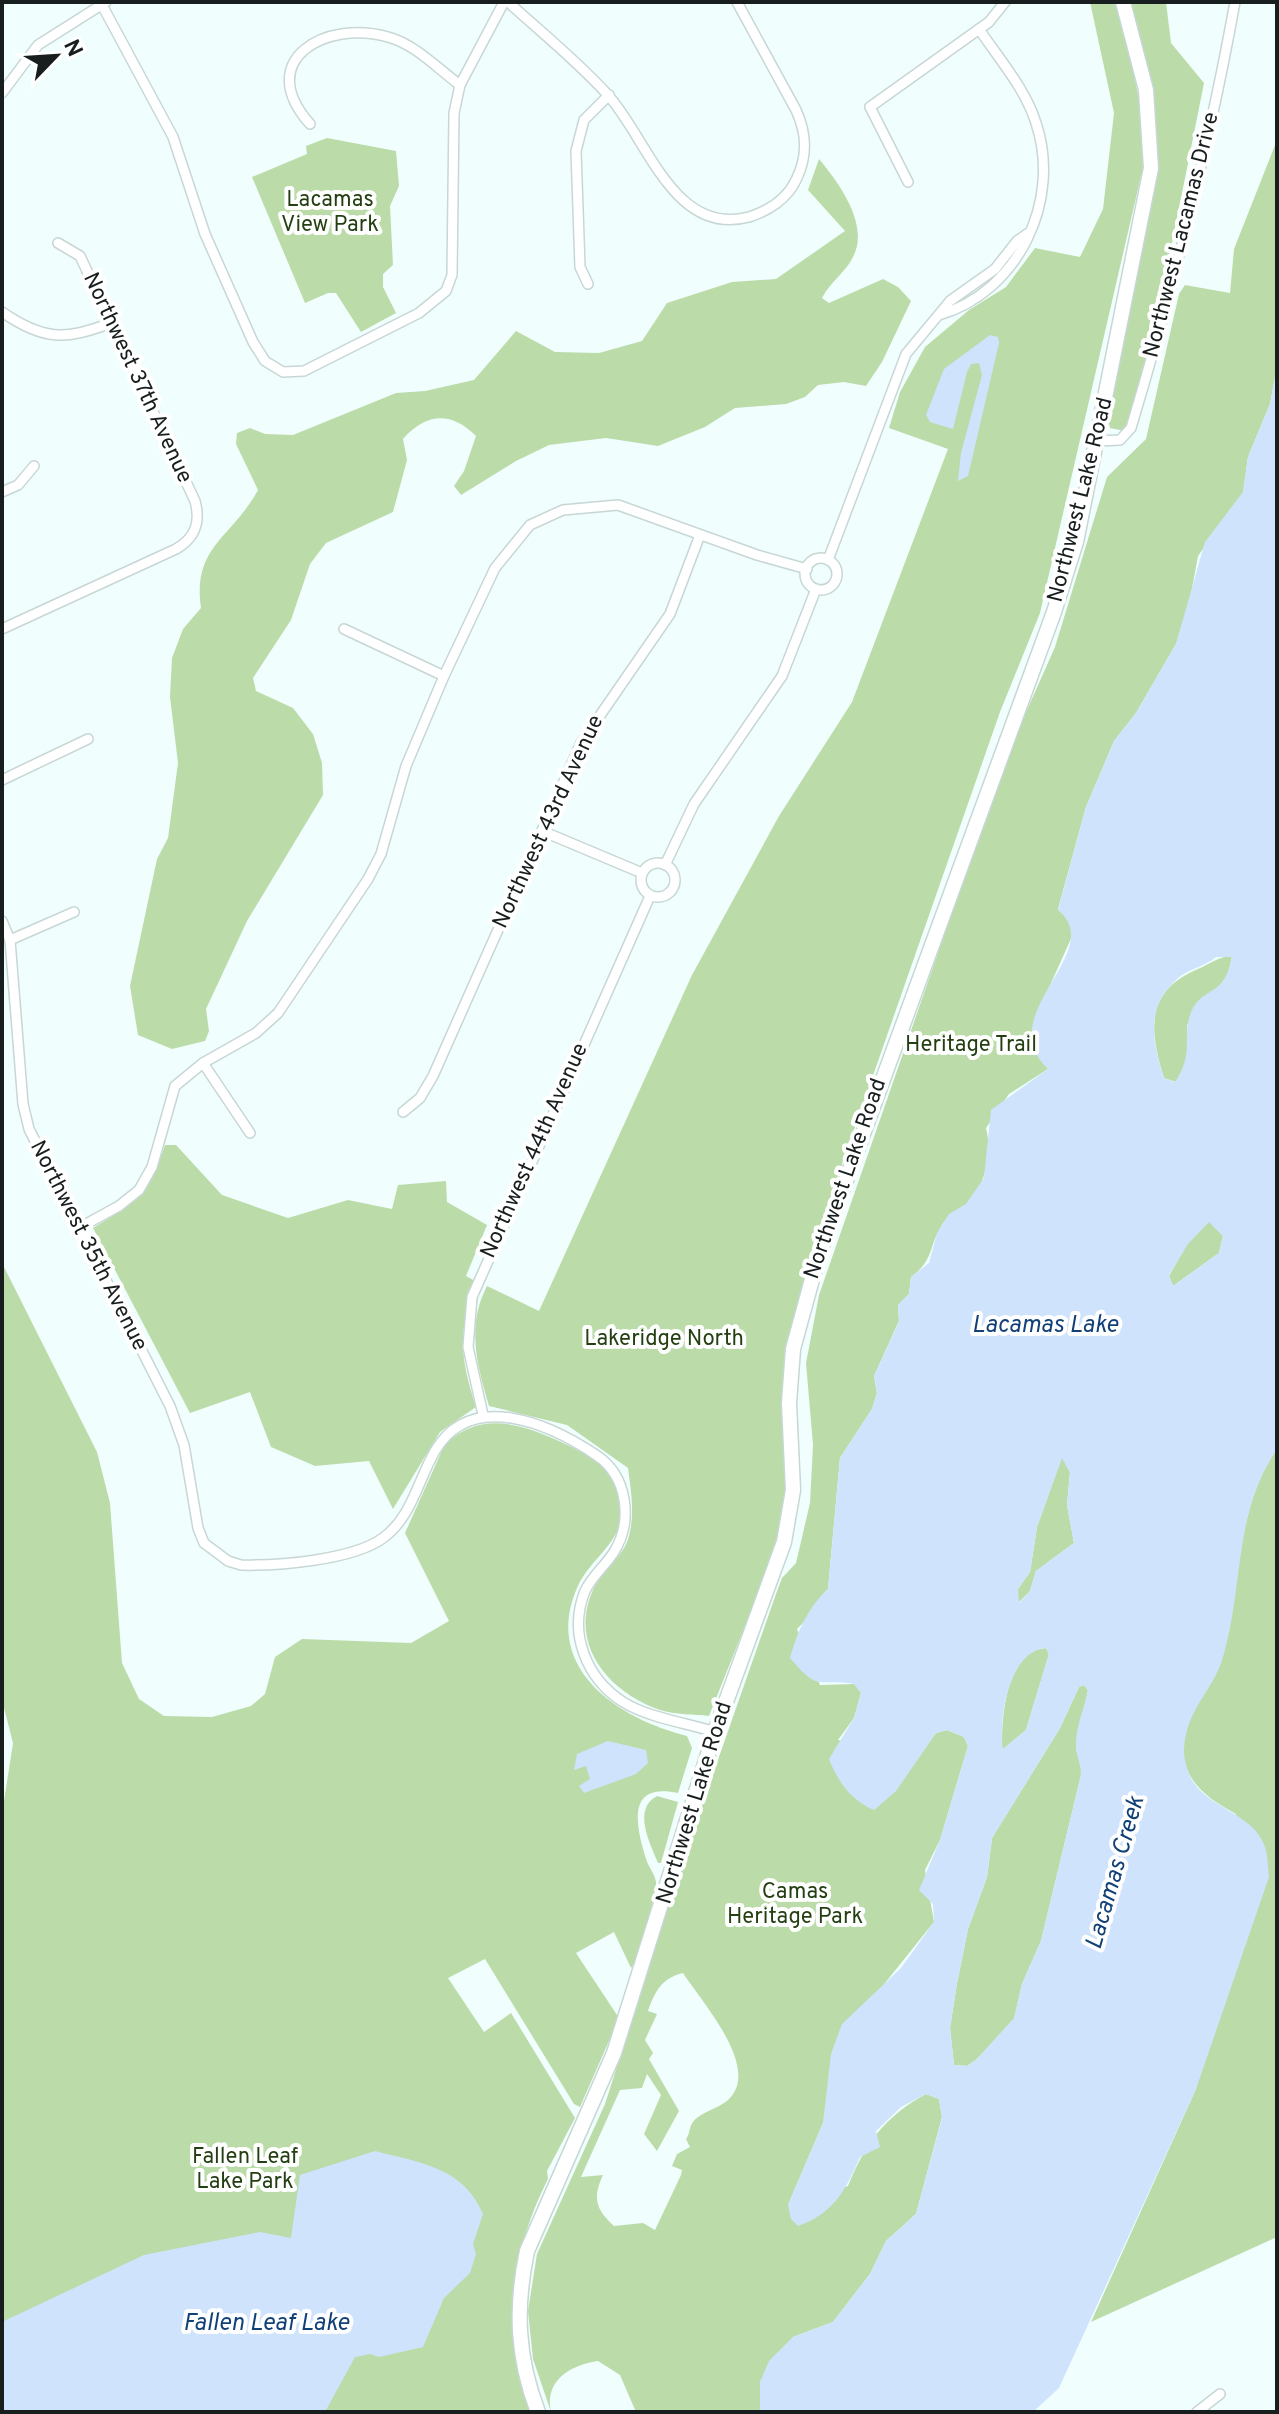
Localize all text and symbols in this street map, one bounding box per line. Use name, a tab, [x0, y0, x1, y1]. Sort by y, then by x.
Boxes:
north arrow	[16, 16, 96, 96]
text: N	[56, 36, 87, 61]
street label: Northwest Lacamas Drive	[1138, 109, 1226, 361]
park label: Lacamas View Park	[281, 187, 379, 239]
street label: Northwest 37th Avenue	[76, 268, 198, 488]
street label: Northwest Lake Road	[1042, 395, 1120, 605]
street label: Northwest 43rd Avenue	[488, 711, 610, 933]
park label: Heritage Trail	[905, 1032, 1037, 1059]
street label: Northwest 44th Avenue	[475, 1039, 595, 1263]
street label: Northwest Lake Road	[799, 1075, 893, 1283]
street label: Northwest 35th Avenue	[23, 1136, 153, 1356]
water label: Lacamas Lake	[972, 1311, 1119, 1341]
park label: Lakeridge North	[584, 1326, 744, 1353]
street label: Northwest Lake Road	[651, 1699, 739, 1907]
water label: Lacamas Creek	[1080, 1792, 1152, 1953]
park label: Camas Heritage Park	[727, 1879, 863, 1931]
park label: Fallen Leaf Lake Park	[192, 2144, 298, 2196]
water label: Fallen Leaf Lake	[183, 2309, 350, 2339]

